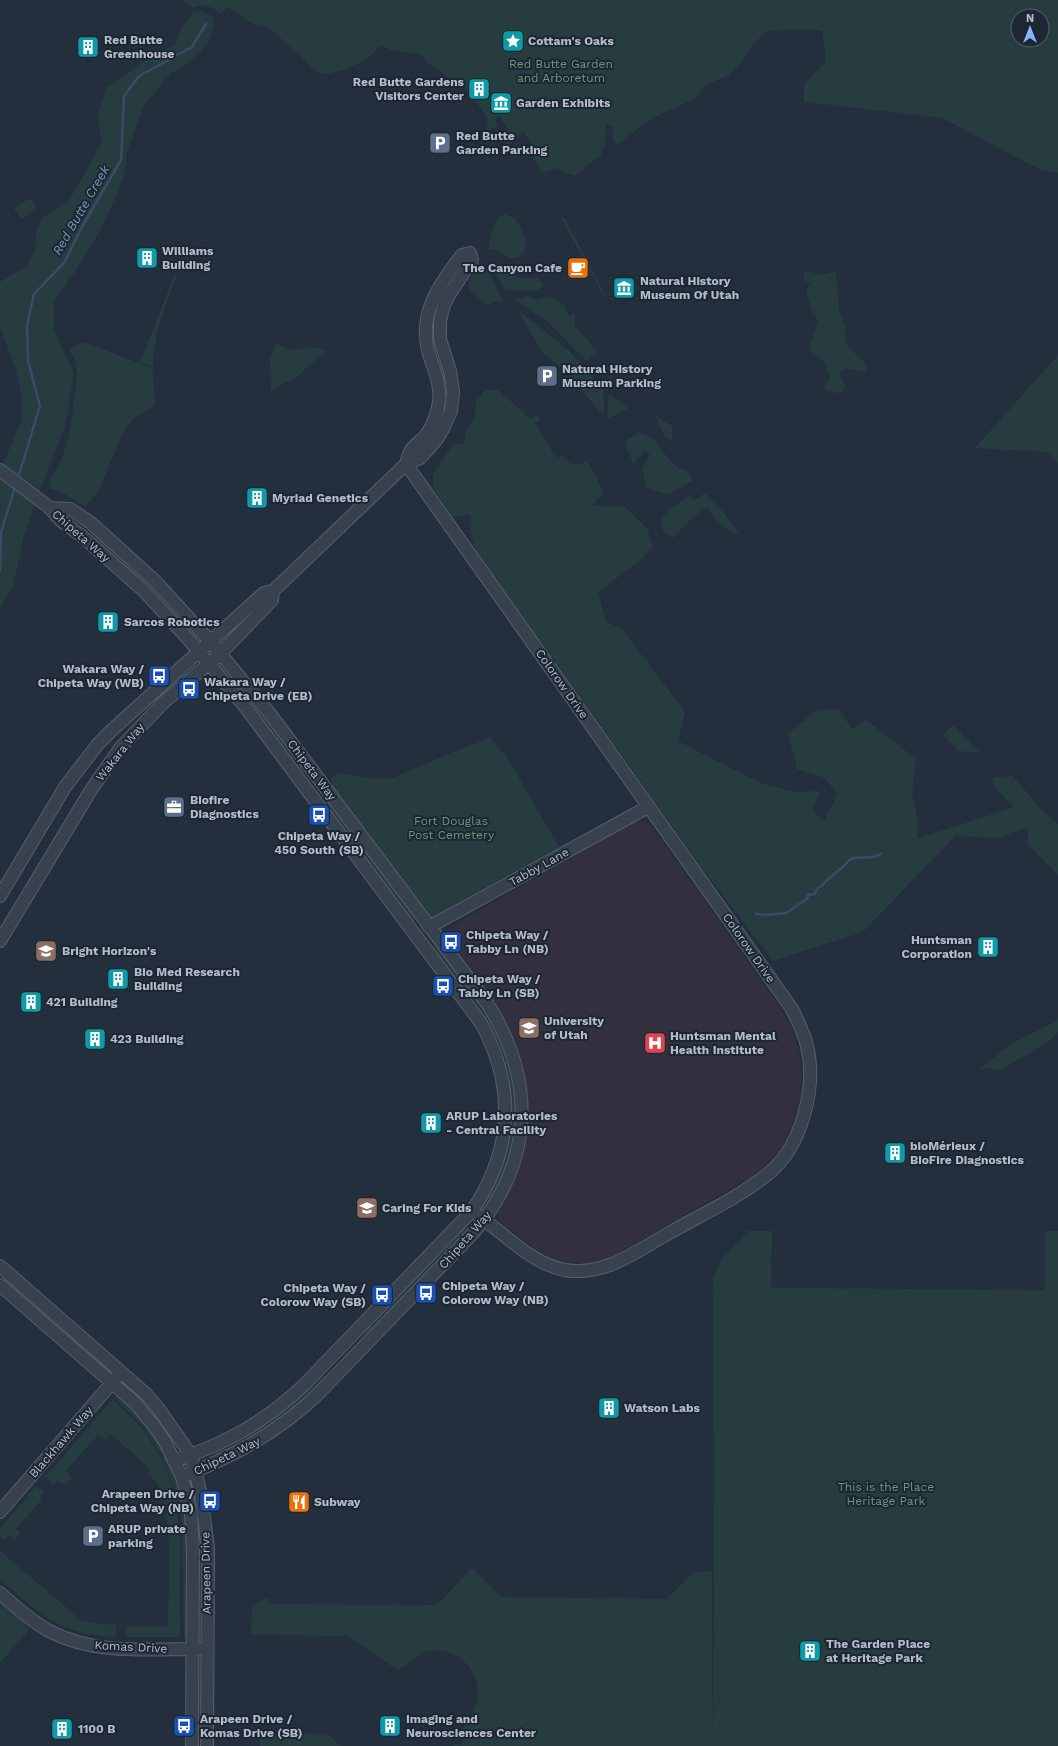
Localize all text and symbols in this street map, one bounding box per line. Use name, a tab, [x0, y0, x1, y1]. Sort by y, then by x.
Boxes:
north arrow	[1010, 8, 1050, 48]
text: N	[1026, 12, 1034, 25]
place icon: Cottam's Oaks	[500, 28, 526, 54]
place label: Red Butte Greenhouse	[104, 33, 175, 61]
building icon: Red Butte Greenhouse	[75, 34, 101, 60]
place label: Cottam's Oaks	[528, 34, 614, 48]
park label: Red Butte Garden and Arboretum	[509, 57, 613, 85]
place label: Red Butte Gardens Visitors Center	[353, 75, 465, 103]
building icon: Red Butte Gardens Visitors Center	[466, 76, 492, 102]
museum icon: Garden Exhibits	[488, 90, 514, 116]
place label: Garden Exhibits	[516, 96, 611, 110]
place label: Red Butte Garden Parking	[456, 129, 548, 157]
parking icon: Red Butte Garden Parking	[427, 130, 453, 156]
water label: Red Butte Creek	[49, 162, 113, 257]
place label: Williams Building	[162, 244, 214, 272]
building icon: Williams Building	[134, 245, 160, 271]
cafe icon: The Canyon Cafe	[565, 255, 591, 281]
place label: The Canyon Cafe	[462, 261, 562, 275]
place label: Natural History Museum Of Utah	[640, 274, 739, 302]
museum icon: Natural History Museum Of Utah	[611, 275, 637, 301]
place label: Natural History Museum Parking	[562, 362, 661, 390]
parking icon: Natural History Museum Parking	[534, 363, 560, 389]
building icon: Myriad Genetics	[244, 485, 270, 511]
place label: Myriad Genetics	[272, 491, 369, 505]
street label: Chipeta Way	[49, 507, 113, 565]
building icon: Sarcos Robotics	[95, 609, 121, 635]
place label: Sarcos Robotics	[124, 615, 220, 629]
street label: Colorow Drive	[533, 647, 591, 722]
place label: Wakara Way / Chipeta Way (WB)	[38, 662, 144, 690]
bus stop icon: Wakara Way / Chipeta Way (WB)	[146, 663, 172, 689]
place label: Wakara Way / Chipeta Drive (EB)	[204, 675, 312, 703]
bus stop icon: Wakara Way / Chipeta Drive (EB)	[176, 676, 202, 702]
street label: Wakara Way	[93, 719, 148, 784]
street label: Chipeta Way	[285, 737, 340, 804]
place label: Biofire Diagnostics	[190, 793, 259, 821]
office icon: Biofire Diagnostics	[161, 794, 187, 820]
bus stop icon: Chipeta Way / 450 South (SB)	[306, 802, 332, 828]
park label: Fort Douglas Post Cemetery	[408, 814, 495, 842]
place label: Chipeta Way / 450 South (SB)	[274, 829, 364, 857]
street label: Tabby Lane	[507, 845, 571, 889]
street label: Colorow Drive	[720, 911, 778, 986]
place label: Chipeta Way / Tabby Ln (NB)	[466, 928, 549, 956]
bus stop icon: Chipeta Way / Tabby Ln (NB)	[438, 929, 464, 955]
place label: Huntsman Corporation	[902, 933, 972, 961]
building icon: Huntsman Corporation	[975, 934, 1001, 960]
school or university icon: Bright Horizon's	[33, 938, 59, 964]
place label: Bright Horizon's	[62, 944, 157, 958]
place label: Bio Med Research Building	[134, 965, 240, 993]
building icon: Bio Med Research Building	[105, 966, 131, 992]
place label: Chipeta Way / Tabby Ln (SB)	[458, 972, 541, 1000]
bus stop icon: Chipeta Way / Tabby Ln (SB)	[430, 973, 456, 999]
building icon: 421 Building	[18, 989, 44, 1015]
place label: 421 Building	[46, 995, 118, 1009]
place label: University of Utah	[544, 1014, 604, 1042]
school or university icon: University of Utah	[516, 1015, 542, 1041]
building icon: 423 Building	[82, 1026, 108, 1052]
place label: Huntsman Mental Health Institute	[670, 1029, 776, 1057]
hospital icon: Huntsman Mental Health Institute	[642, 1030, 668, 1056]
place label: 423 Building	[110, 1032, 184, 1046]
place label: ARUP Laboratories - Central Facility	[446, 1109, 558, 1137]
building icon: ARUP Laboratories - Central Facility	[418, 1110, 444, 1136]
place label: bioMérieux / BioFire Diagnostics	[910, 1139, 1025, 1167]
building icon: bioMérieux / BioFire Diagnostics	[882, 1140, 908, 1166]
school or university icon: Caring For Kids	[354, 1195, 380, 1221]
place label: Caring For Kids	[382, 1201, 472, 1215]
street label: Chipeta Way	[436, 1208, 494, 1272]
place label: Chipeta Way / Colorow Way (NB)	[442, 1279, 549, 1307]
bus stop icon: Chipeta Way / Colorow Way (NB)	[413, 1280, 439, 1306]
place label: Chipeta Way / Colorow Way (SB)	[261, 1281, 366, 1309]
bus stop icon: Chipeta Way / Colorow Way (SB)	[369, 1282, 395, 1308]
building icon: Watson Labs	[596, 1395, 622, 1421]
place label: Watson Labs	[624, 1401, 701, 1415]
street label: Blackhawk Way	[26, 1403, 96, 1481]
street label: Chipeta Way	[191, 1434, 263, 1478]
park label: This is the Place Heritage Park	[838, 1480, 934, 1508]
place label: Arapeen Drive / Chipeta Way (NB)	[91, 1487, 194, 1515]
bus stop icon: Arapeen Drive / Chipeta Way (NB)	[197, 1488, 223, 1514]
restaurant icon: Subway	[286, 1489, 312, 1515]
place label: Subway	[314, 1495, 361, 1509]
place label: ARUP private parking	[108, 1522, 186, 1550]
parking icon: ARUP private parking	[80, 1523, 106, 1549]
street label: Arapeen Drive	[198, 1532, 214, 1614]
place label: The Garden Place at Heritage Park	[826, 1637, 930, 1665]
street label: Komas Drive	[94, 1638, 168, 1656]
building icon: The Garden Place at Heritage Park	[797, 1638, 823, 1664]
place label: Arapeen Drive / Komas Drive (SB)	[200, 1712, 302, 1740]
place label: Imaging and Neurosciences Center	[406, 1712, 537, 1740]
bus stop icon: Arapeen Drive / Komas Drive (SB)	[171, 1713, 197, 1739]
building icon: Imaging and Neurosciences Center	[377, 1713, 403, 1739]
building icon: 1100 B	[49, 1716, 75, 1742]
place label: 1100 B	[78, 1722, 115, 1736]

